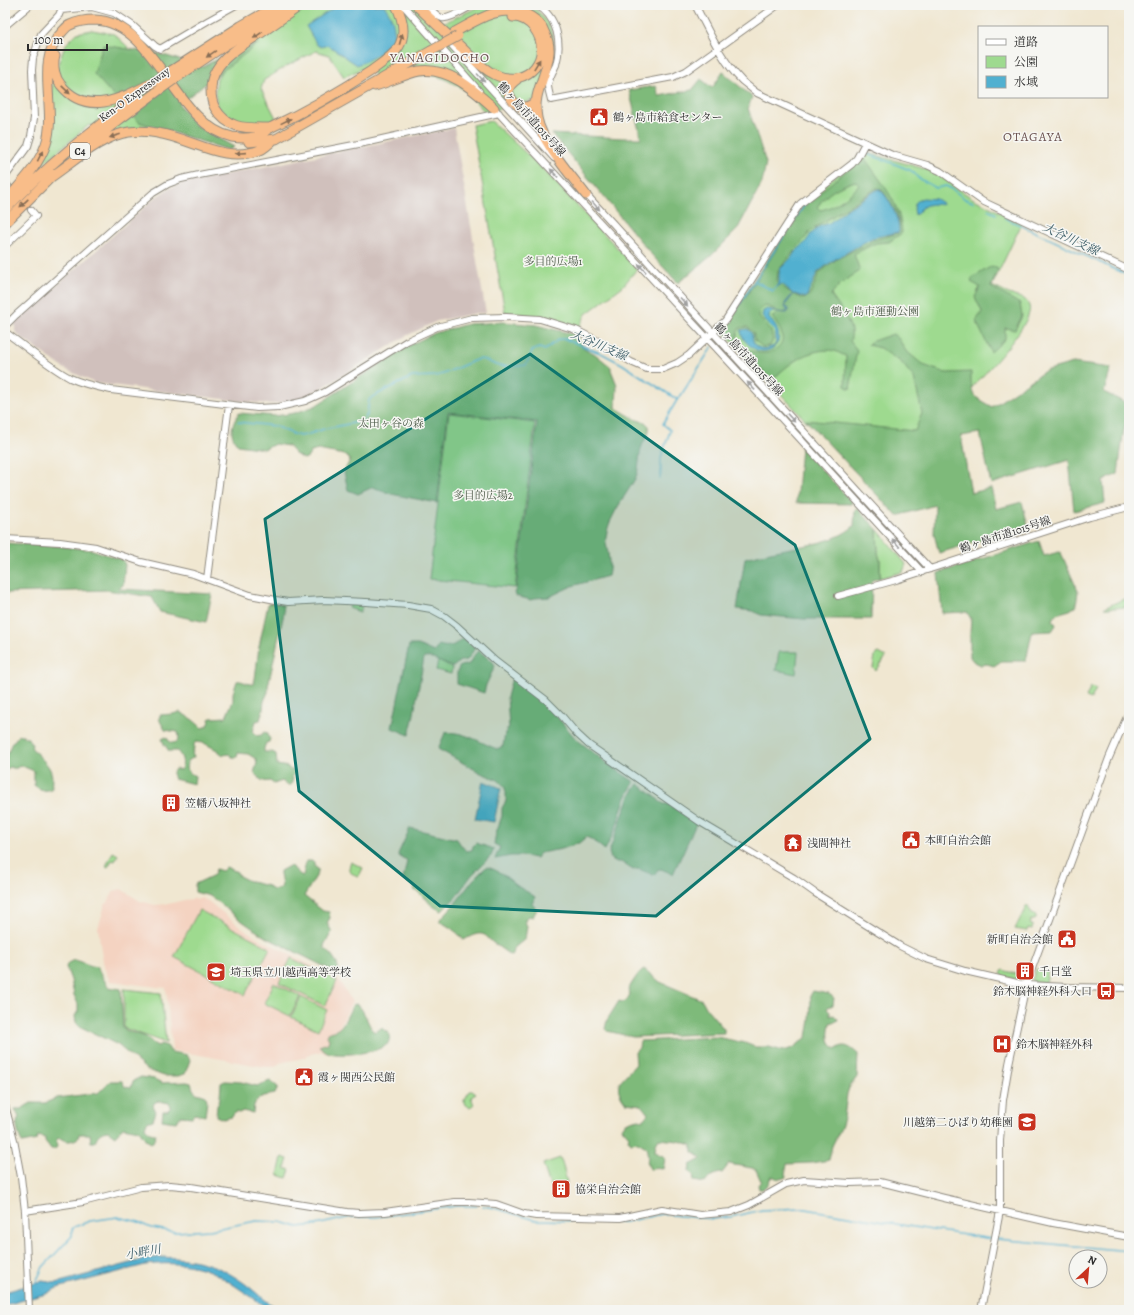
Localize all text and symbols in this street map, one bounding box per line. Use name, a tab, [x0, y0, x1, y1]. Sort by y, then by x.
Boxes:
scale bar	[28, 26, 107, 52]
legend	[978, 26, 1108, 98]
one-way arrow	[252, 31, 263, 39]
text: 100 m	[34, 32, 63, 48]
one-way arrow	[398, 33, 404, 45]
text: 道路	[1014, 34, 1038, 50]
district label: YANAGIDOCHO	[389, 49, 490, 66]
one-way arrow	[205, 51, 217, 58]
text: 公園	[1014, 54, 1038, 70]
one-way arrow	[533, 58, 540, 70]
street label: Ken-O Expressway	[96, 64, 173, 125]
one-way arrow	[477, 73, 486, 83]
text: 水域	[1014, 74, 1038, 90]
street label: 鶴ヶ島市道1015号線	[494, 79, 569, 160]
one-way arrow	[61, 85, 71, 95]
public building icon: 鶴ヶ島市給食センター	[588, 106, 610, 128]
place label: 鶴ヶ島市給食センター	[613, 110, 723, 125]
one-way arrow	[280, 118, 292, 124]
district label: OTAGAYA	[1003, 128, 1063, 145]
one-way arrow	[108, 133, 120, 139]
road number: C4	[70, 143, 90, 159]
one-way arrow	[37, 150, 43, 162]
one-way arrow	[235, 150, 247, 157]
one-way arrow	[549, 168, 559, 178]
one-way arrow	[19, 198, 29, 207]
one-way arrow	[592, 201, 601, 211]
water label: 大谷川支線	[1040, 219, 1103, 260]
park label: 多目的広場1	[524, 254, 583, 269]
one-way arrow	[638, 263, 647, 274]
one-way arrow	[679, 297, 689, 307]
park label: 鶴ヶ島市運動公園	[831, 304, 919, 319]
street label: 鶴ヶ島市道1015号線	[711, 319, 787, 399]
water label: 大谷川支線	[568, 326, 632, 365]
one-way arrow	[746, 381, 756, 391]
one-way arrow	[786, 413, 796, 423]
park label: 太田ヶ谷の森	[358, 416, 424, 431]
park label: 多目的広場2	[453, 488, 513, 503]
street label: 鶴ヶ島市道1015号線	[958, 513, 1053, 556]
one-way arrow	[891, 538, 900, 549]
building icon: 笠幡八坂神社	[160, 792, 182, 814]
place label: 笠幡八坂神社	[185, 796, 251, 811]
public building icon: 本町自治会館	[900, 829, 922, 851]
temple icon: 浅間神社	[782, 832, 804, 854]
place label: 本町自治会館	[925, 833, 991, 848]
place label: 浅間神社	[807, 836, 851, 851]
public building icon: 新町自治会館	[1056, 928, 1078, 950]
place label: 新町自治会館	[987, 932, 1053, 947]
building icon: 千日堂	[1014, 960, 1036, 982]
school or university icon: 埼玉県立川越西高等学校	[205, 961, 227, 983]
place label: 千日堂	[1039, 964, 1072, 979]
place label: 埼玉県立川越西高等学校	[230, 965, 351, 980]
bus stop icon: 鈴木脳神経外科入口	[1095, 980, 1117, 1002]
place label: 鈴木脳神経外科入口	[993, 984, 1092, 999]
hospital icon: 鈴木脳神経外科	[991, 1033, 1013, 1055]
place label: 鈴木脳神経外科	[1016, 1037, 1093, 1052]
public building icon: 霞ヶ関西公民館	[293, 1066, 315, 1088]
place label: 霞ヶ関西公民館	[318, 1070, 395, 1085]
school or university icon: 川越第二ひばり幼稚園	[1016, 1111, 1038, 1133]
place label: 川越第二ひばり幼稚園	[903, 1115, 1013, 1130]
building icon: 協栄自治会館	[550, 1178, 572, 1200]
place label: 協栄自治会館	[575, 1182, 641, 1197]
water label: 小畔川	[124, 1241, 164, 1263]
north arrow	[1068, 1249, 1108, 1289]
text: N	[1085, 1252, 1099, 1269]

